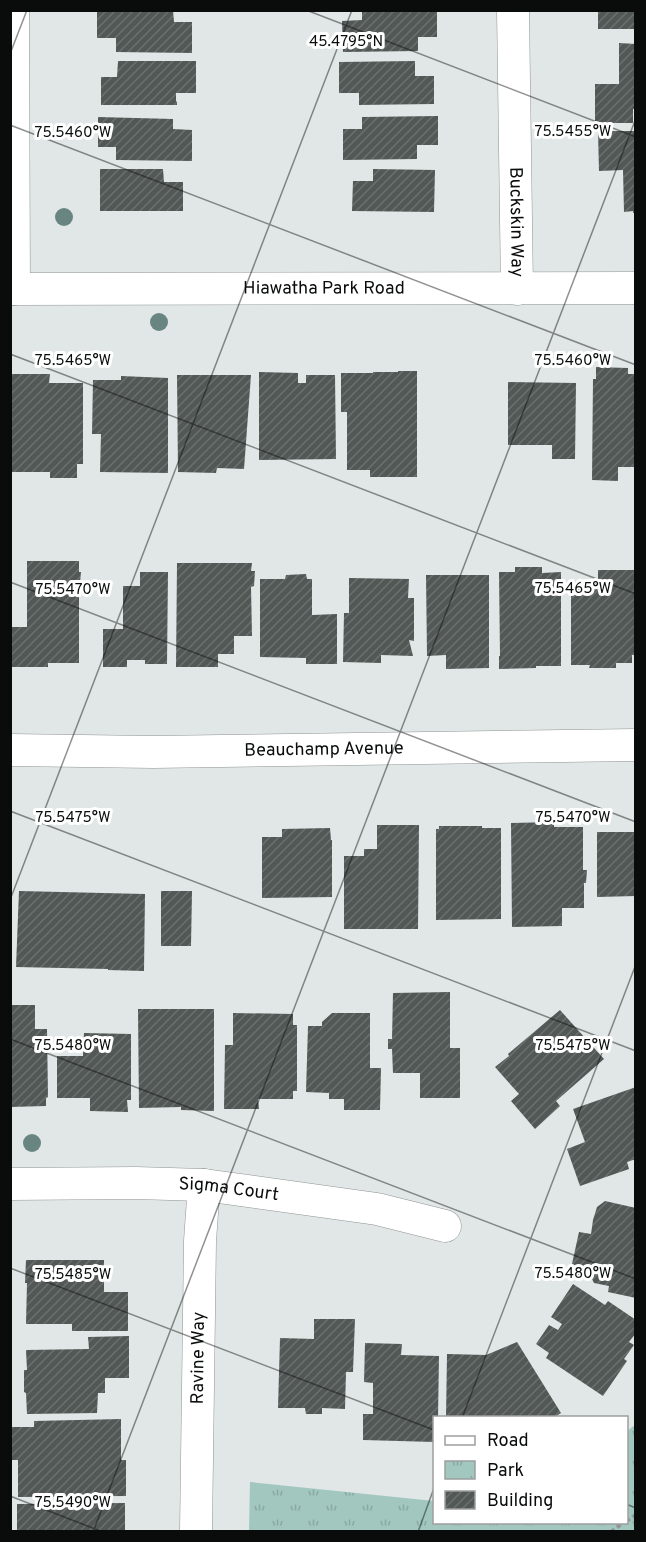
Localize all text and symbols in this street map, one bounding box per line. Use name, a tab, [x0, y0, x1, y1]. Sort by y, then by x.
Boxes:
text: 45.4795°N	[309, 33, 383, 52]
text: 75.5455°W	[535, 123, 611, 142]
text: 75.5460°W	[35, 124, 111, 143]
street label: Buckskin Way	[504, 167, 528, 277]
street label: Hiawatha Park Road	[243, 277, 405, 300]
text: 75.5465°W	[35, 352, 111, 371]
text: 75.5460°W	[535, 352, 611, 371]
text: 75.5465°W	[535, 580, 611, 599]
text: 75.5470°W	[35, 581, 111, 600]
street label: Beauchamp Avenue	[244, 737, 404, 762]
text: 75.5475°W	[35, 809, 111, 828]
text: 75.5470°W	[535, 809, 611, 828]
text: 75.5480°W	[35, 1037, 111, 1056]
text: 75.5475°W	[535, 1037, 611, 1056]
street label: Sigma Court	[178, 1173, 280, 1207]
text: 75.5480°W	[535, 1265, 611, 1284]
text: 75.5485°W	[35, 1266, 111, 1285]
street label: Ravine Way	[186, 1312, 211, 1404]
legend	[433, 1416, 628, 1524]
text: Road	[487, 1430, 529, 1453]
text: Park	[487, 1460, 524, 1483]
text: Building	[487, 1490, 553, 1513]
text: 75.5490°W	[35, 1494, 111, 1513]

